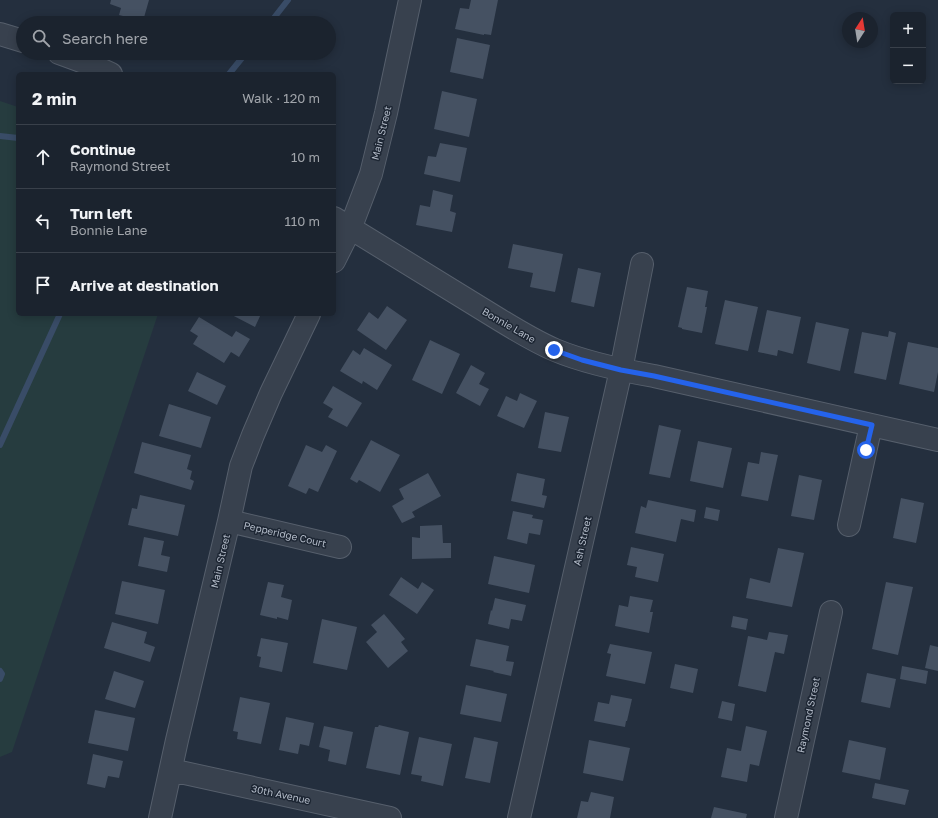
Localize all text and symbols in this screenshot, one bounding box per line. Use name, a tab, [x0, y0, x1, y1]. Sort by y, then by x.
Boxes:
north arrow	[842, 12, 878, 48]
map controls	[890, 12, 926, 84]
button: +	[890, 12, 926, 48]
search box	[16, 16, 336, 60]
icon: search	[30, 27, 52, 49]
text: Search here	[62, 29, 148, 47]
button: −	[890, 48, 926, 84]
text: 2 min	[32, 88, 76, 109]
text: Walk · 120 m	[242, 90, 320, 106]
street label: Main Street	[369, 105, 393, 161]
text: Continue	[70, 140, 136, 158]
icon: ahead	[32, 146, 54, 168]
text: 10 m	[291, 149, 320, 165]
text: Raymond Street	[70, 158, 170, 174]
text: Turn left	[70, 204, 132, 222]
icon: left	[32, 210, 54, 232]
text: 110 m	[285, 213, 320, 229]
text: Bonnie Lane	[70, 222, 147, 238]
icon: arrive	[32, 274, 54, 296]
text: Arrive at destination	[70, 276, 219, 294]
street label: Bonnie Lane	[480, 305, 538, 345]
route end	[545, 341, 563, 359]
route start	[857, 441, 875, 459]
street label: Ash Street	[571, 515, 593, 567]
street label: Pepperidge Court	[242, 519, 328, 549]
street label: Main Street	[208, 533, 232, 589]
street label: Raymond Street	[794, 676, 822, 754]
street label: 30th Avenue	[250, 782, 312, 806]

